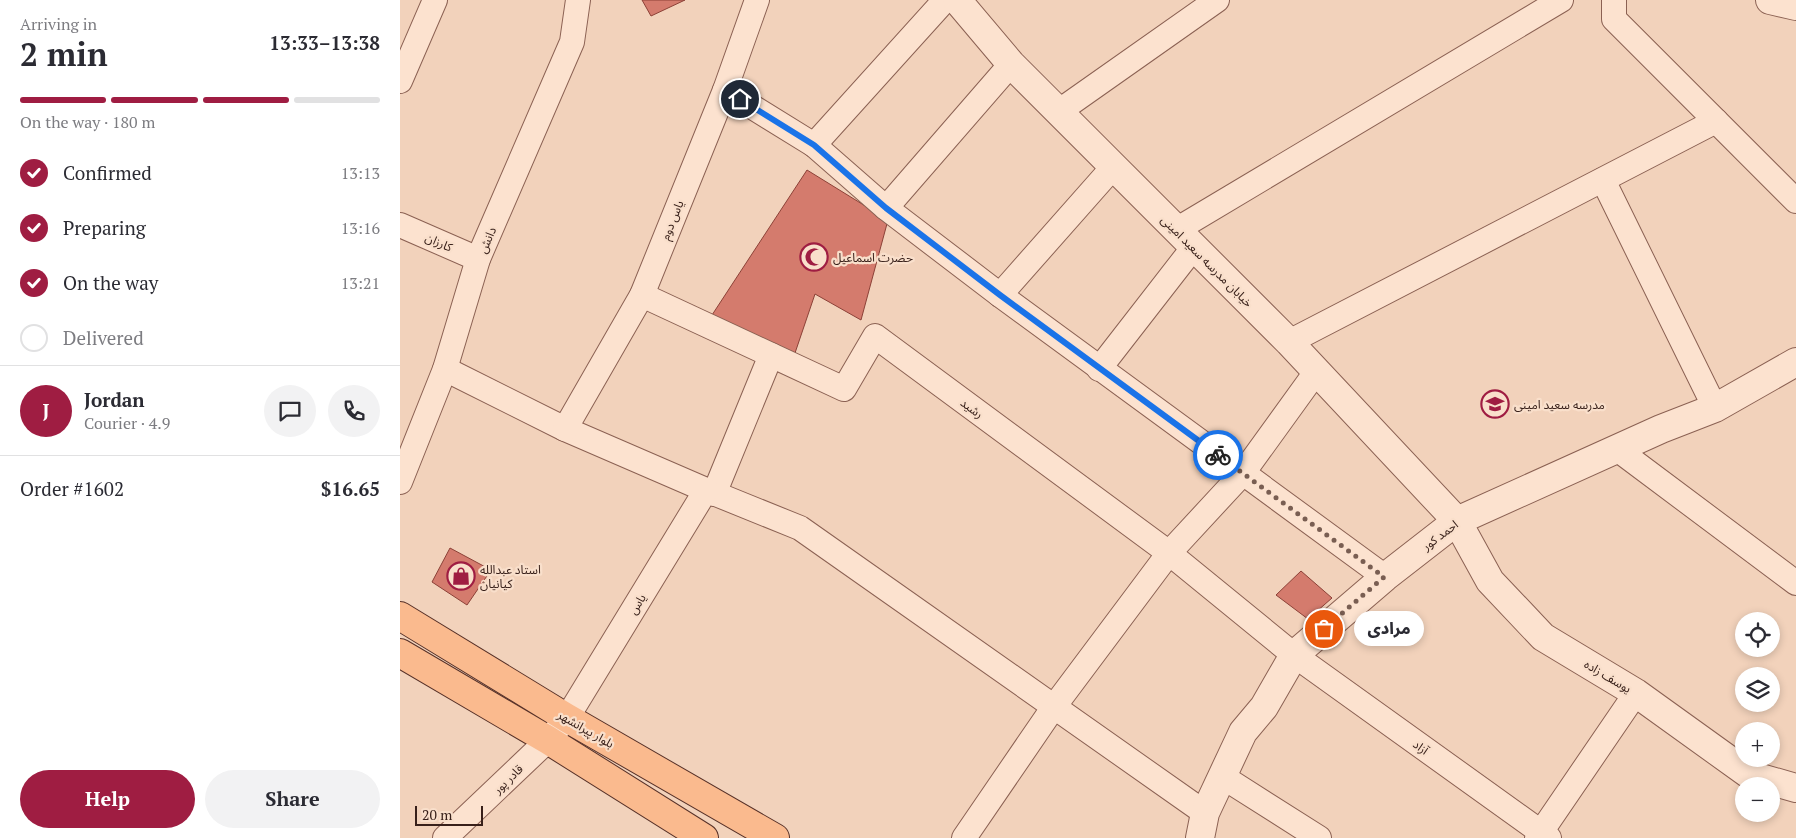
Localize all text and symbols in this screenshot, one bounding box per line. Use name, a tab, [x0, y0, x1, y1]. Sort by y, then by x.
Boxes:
text: Arriving in	[20, 13, 97, 35]
text: 13:33–13:38	[269, 30, 380, 55]
text: 2 min	[20, 33, 108, 75]
pin	[719, 78, 761, 120]
icon: home	[726, 85, 754, 113]
text: On the way · 180 m	[20, 111, 155, 133]
icon: check	[20, 159, 48, 187]
text: Confirmed	[63, 160, 152, 185]
text: 13:13	[341, 162, 380, 184]
street label: یاس دوم	[657, 198, 689, 243]
street label: خیابان مدرسه سعید امینی	[1158, 212, 1256, 310]
icon: check	[20, 214, 48, 242]
text: Preparing	[63, 215, 146, 240]
text: 13:16	[341, 217, 380, 239]
street label: دانش	[475, 224, 499, 255]
street label: کارزان	[423, 229, 456, 255]
mosque icon: حضرت اسماعیل	[799, 242, 829, 272]
place label: حضرت اسماعیل	[833, 250, 913, 265]
icon: check	[20, 269, 48, 297]
text: On the way	[63, 270, 158, 295]
text: 13:21	[341, 272, 380, 294]
text: Delivered	[63, 325, 144, 350]
button: chat	[264, 385, 316, 437]
button: phone	[328, 385, 380, 437]
text: Jordan	[84, 387, 145, 412]
school or university icon: مدرسه سعید امینی	[1480, 389, 1510, 419]
street label: رشید	[958, 395, 986, 421]
place label: مدرسه سعید امینی	[1514, 397, 1605, 412]
text: J	[43, 398, 49, 423]
text: Courier · 4.9	[84, 412, 170, 434]
courier	[1193, 430, 1243, 480]
icon: bike	[1204, 441, 1232, 469]
text: Order #1602	[20, 476, 124, 501]
text: $16.65	[321, 476, 380, 501]
street label: احمد کور	[1418, 517, 1461, 554]
shop icon: استاد عبدالله کیانیان	[446, 561, 476, 591]
place label: استاد عبدالله کیانیان	[480, 562, 541, 591]
street label: یاس	[625, 591, 649, 617]
pin	[1303, 608, 1345, 650]
callout: مرادی	[1354, 612, 1424, 646]
map controls	[1735, 612, 1780, 822]
button: locate	[1735, 612, 1780, 657]
icon: bag	[1310, 615, 1338, 643]
text: مرادی	[1367, 617, 1411, 639]
street label: یوسف زاده	[1582, 656, 1634, 696]
button: layers	[1735, 667, 1780, 712]
street label: بلوار پیرانشهر	[554, 706, 617, 752]
button: +	[1735, 722, 1780, 767]
street label: آزاد	[1410, 736, 1432, 758]
street label: قادر پور	[489, 761, 527, 798]
button: Help	[20, 770, 195, 828]
button: Share	[205, 770, 380, 828]
button: −	[1735, 777, 1780, 822]
scale bar	[415, 803, 482, 826]
text: 20 m	[422, 805, 452, 824]

